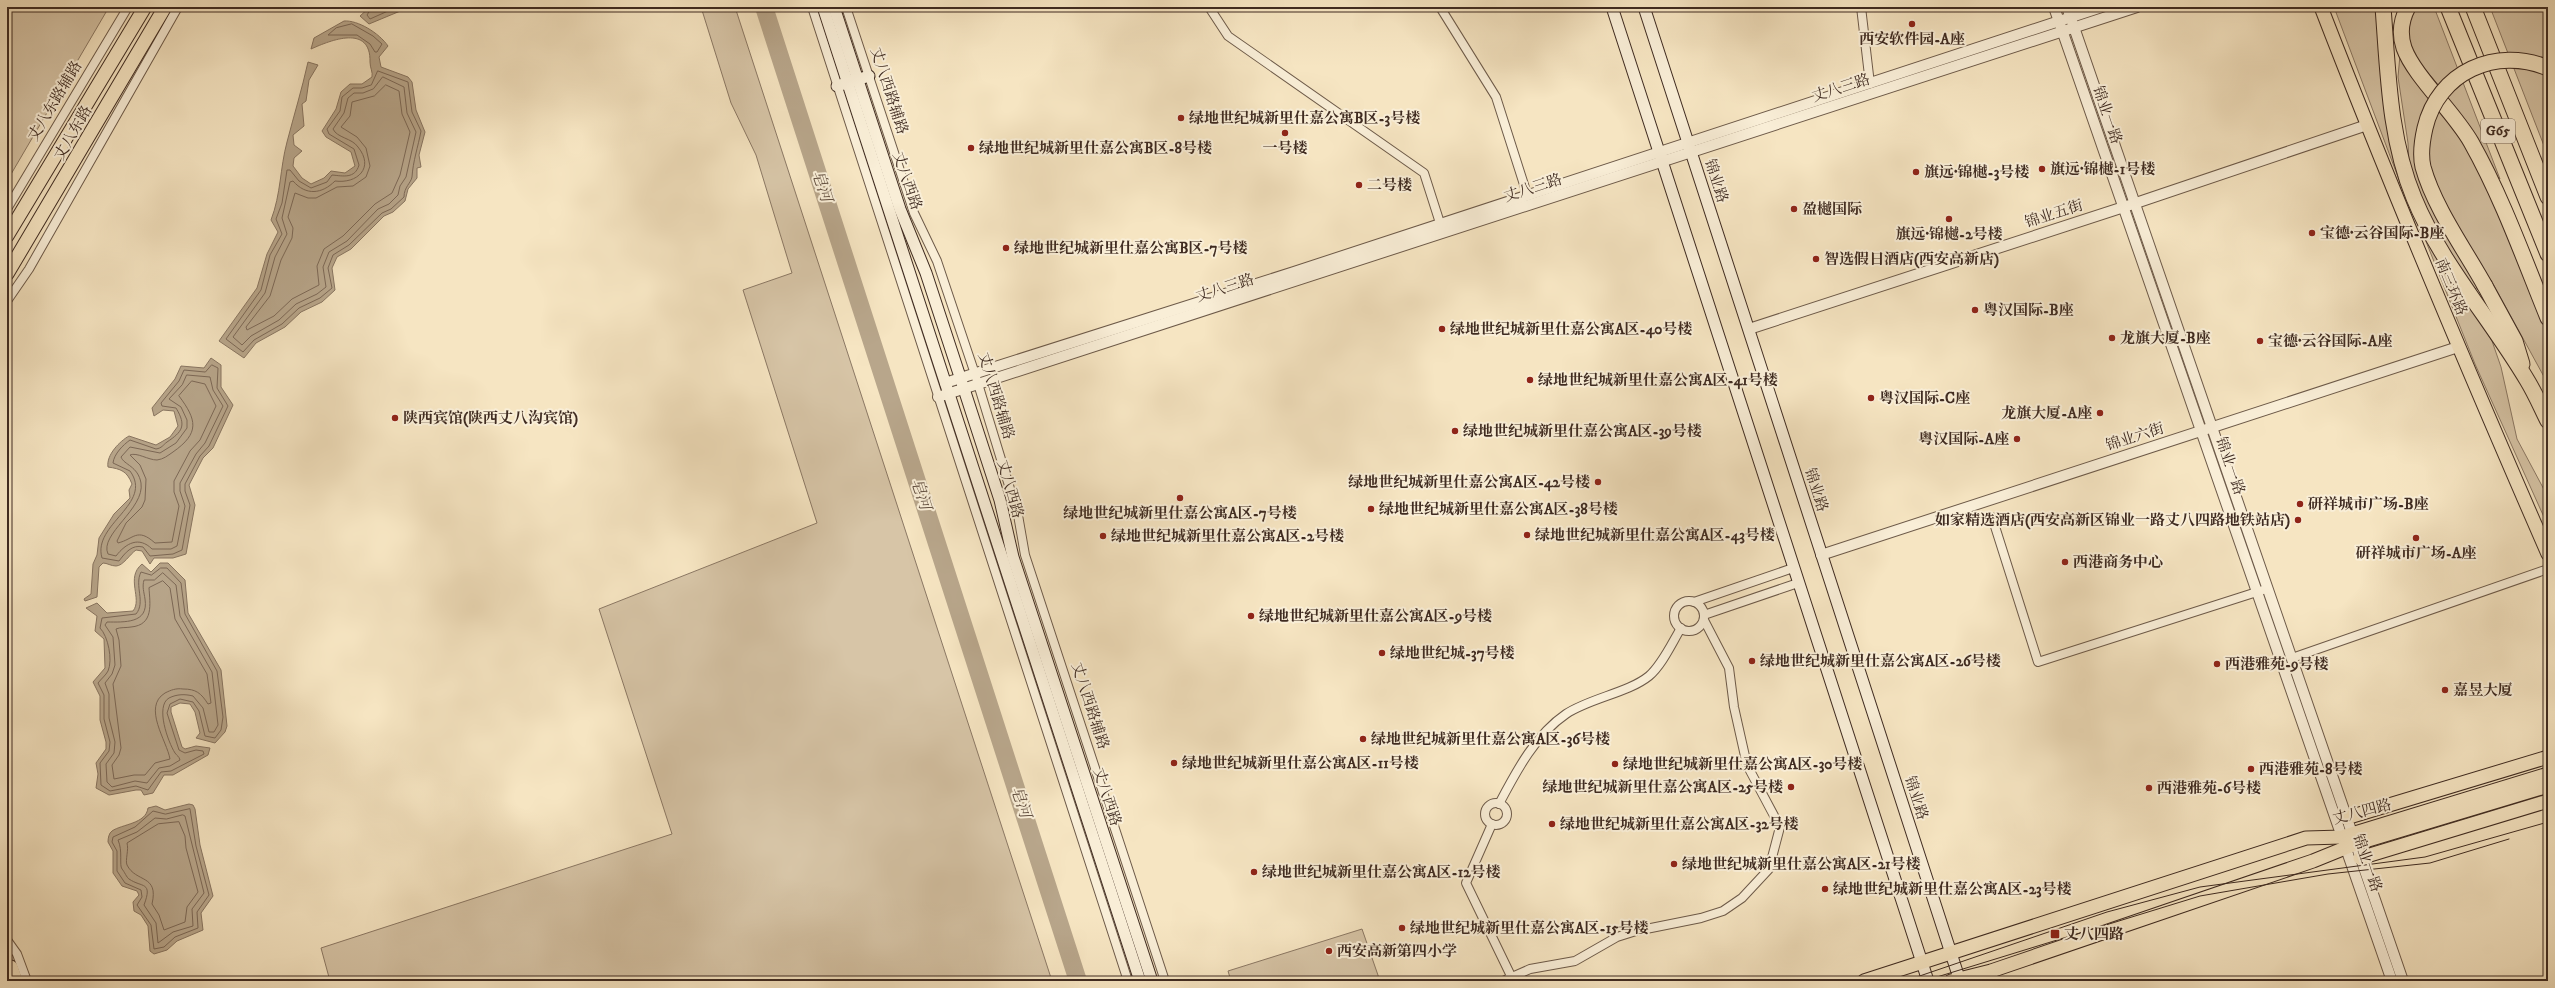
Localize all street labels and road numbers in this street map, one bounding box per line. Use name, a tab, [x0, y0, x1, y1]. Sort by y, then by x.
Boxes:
street label: 丈八西路辅路	[866, 45, 912, 137]
street label: 丈八东路辅路	[24, 58, 86, 144]
street label: 丈八三路	[1810, 70, 1872, 106]
street label: 锦业一路	[2088, 84, 2126, 146]
street label: 丈八东路	[50, 103, 96, 163]
road number: G65	[2481, 119, 2515, 143]
street label: 丈八西路	[888, 150, 926, 212]
street label: 锦业路	[1700, 157, 1732, 205]
street label: 丈八三路	[1502, 170, 1564, 206]
street label: 锦业五街	[2023, 196, 2085, 232]
street label: 南三环路	[2431, 256, 2471, 318]
street label: 丈八三路	[1194, 270, 1256, 306]
street label: 丈八西路辅路	[974, 350, 1018, 442]
street label: 锦业六街	[2104, 419, 2166, 455]
street label: 锦业一路	[2211, 435, 2249, 497]
street label: 丈八西路	[993, 458, 1027, 520]
street label: 锦业路	[1800, 466, 1832, 514]
street label: 丈八西路辅路	[1067, 660, 1113, 752]
street label: 丈八西路	[1089, 766, 1125, 828]
street label: 锦业路	[1900, 774, 1932, 822]
street label: 丈八四路	[2331, 795, 2393, 829]
street label: 锦业一路	[2348, 832, 2386, 894]

